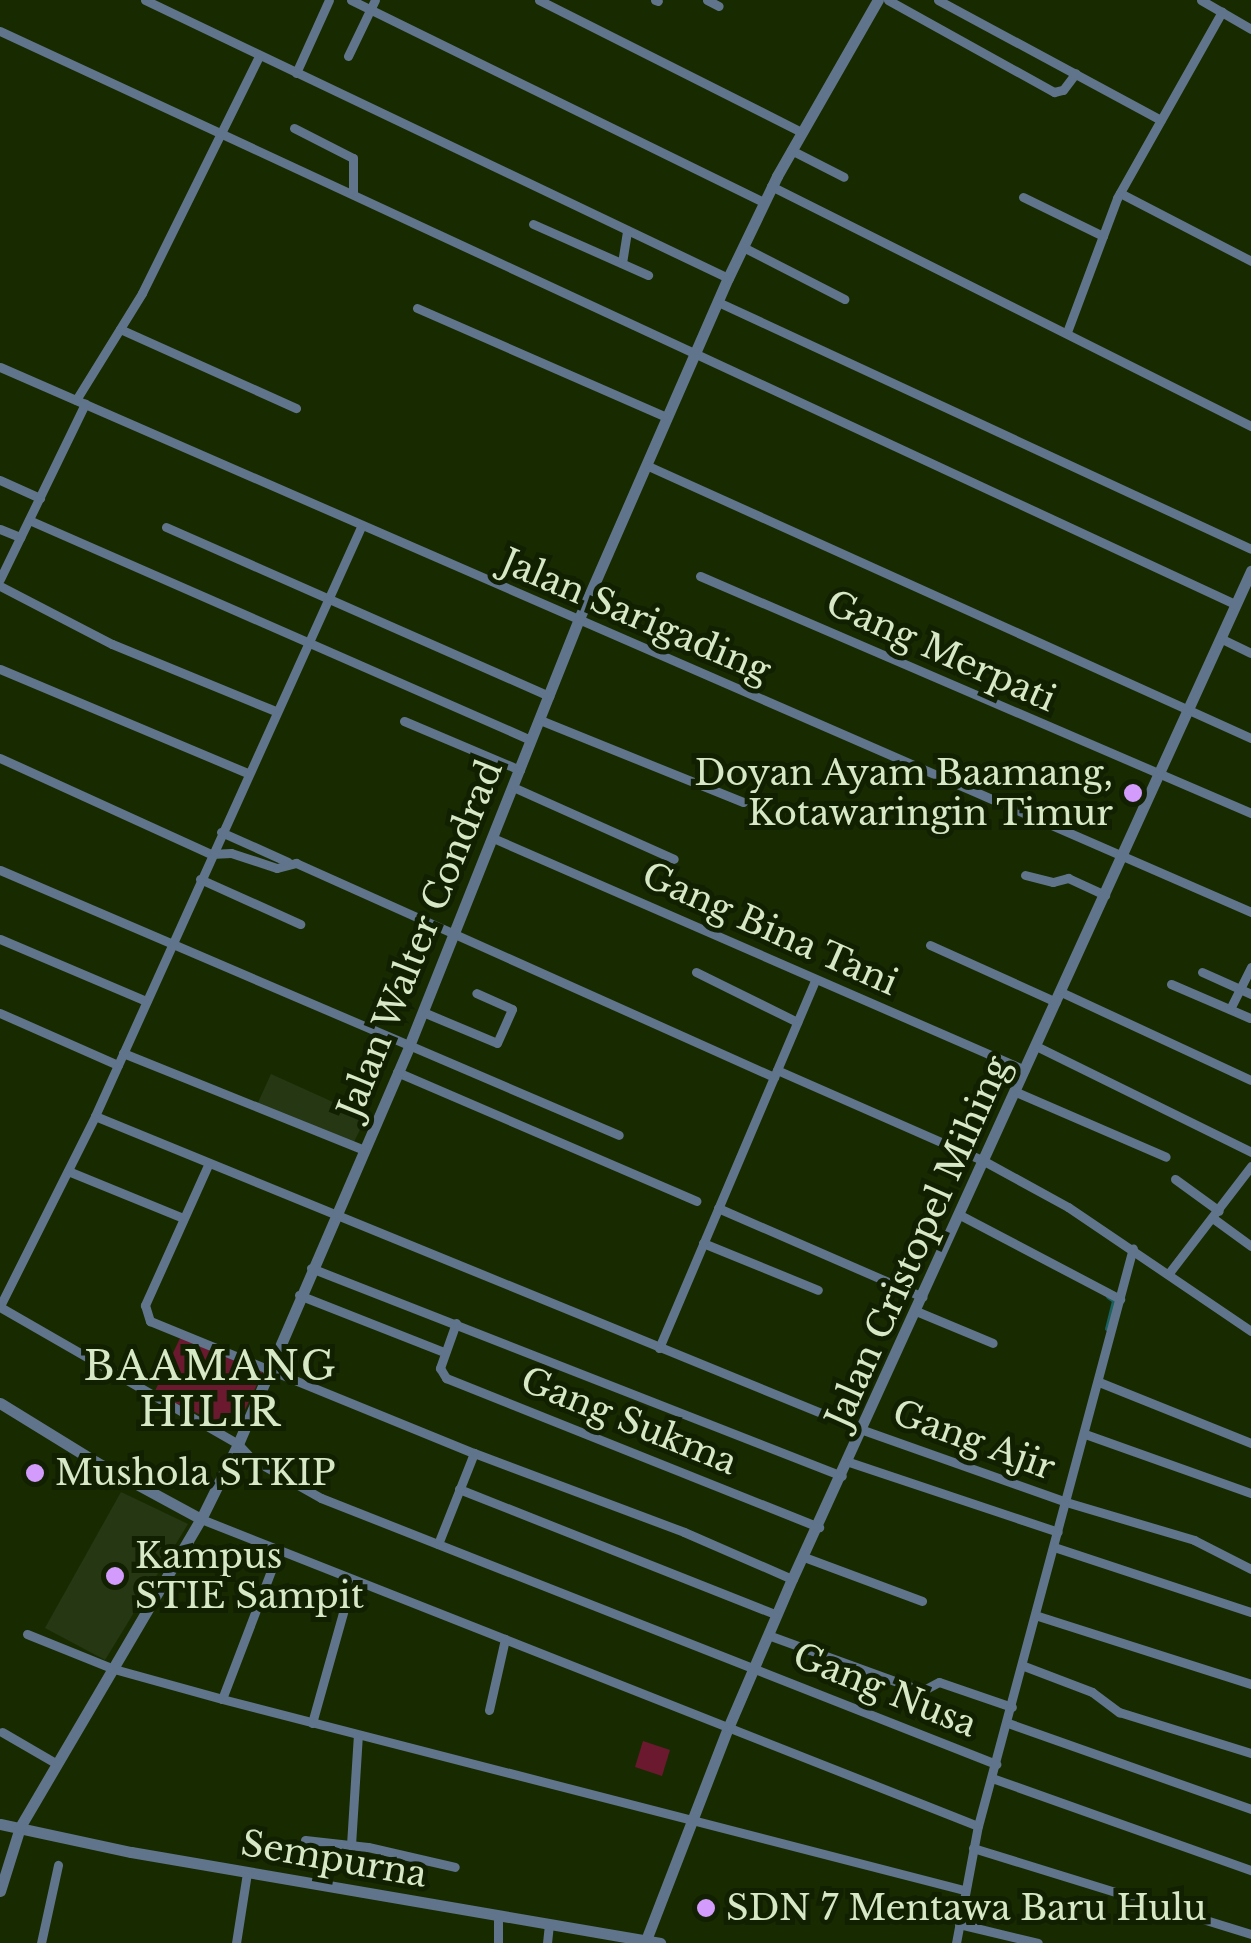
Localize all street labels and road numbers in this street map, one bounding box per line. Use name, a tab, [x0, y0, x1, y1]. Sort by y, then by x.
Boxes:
street label: Jalan Sarigading	[495, 540, 777, 692]
street label: Gang Merpati	[819, 582, 1063, 720]
street label: Jalan Walter Condrad	[329, 753, 511, 1125]
street label: Gang Bina Tani	[635, 853, 905, 1005]
street label: Jalan Cristopel Mihing	[817, 1050, 1019, 1434]
street label: Gang Sukma	[515, 1359, 743, 1483]
street label: Gang Ajir	[886, 1391, 1062, 1489]
street label: Gang Nusa	[787, 1634, 983, 1746]
street label: Sempurna	[238, 1822, 430, 1896]

